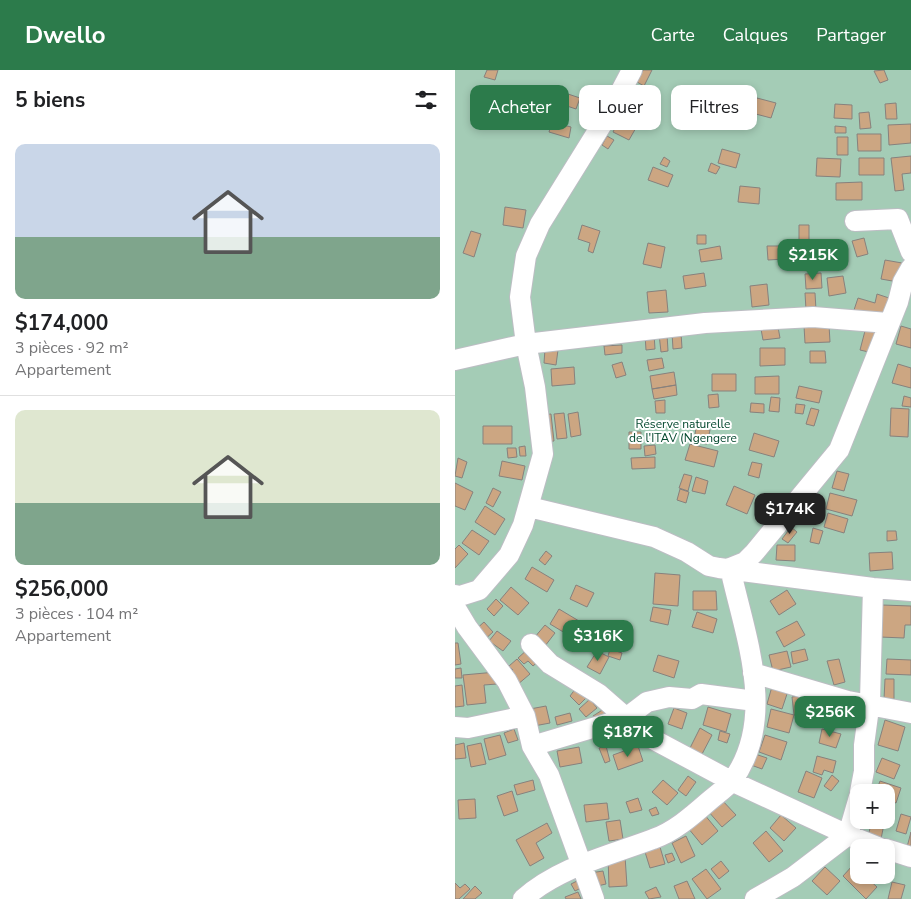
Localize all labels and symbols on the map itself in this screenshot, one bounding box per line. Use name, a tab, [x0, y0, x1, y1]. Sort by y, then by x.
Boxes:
pin: $215K	[778, 238, 848, 281]
park label: Réserve naturelle de l'ITAV (Ngengere	[629, 416, 737, 446]
pin: $174K	[755, 492, 825, 535]
pin: $316K	[563, 620, 633, 662]
pin: $256K	[795, 696, 865, 738]
pin: $187K	[593, 716, 663, 758]

